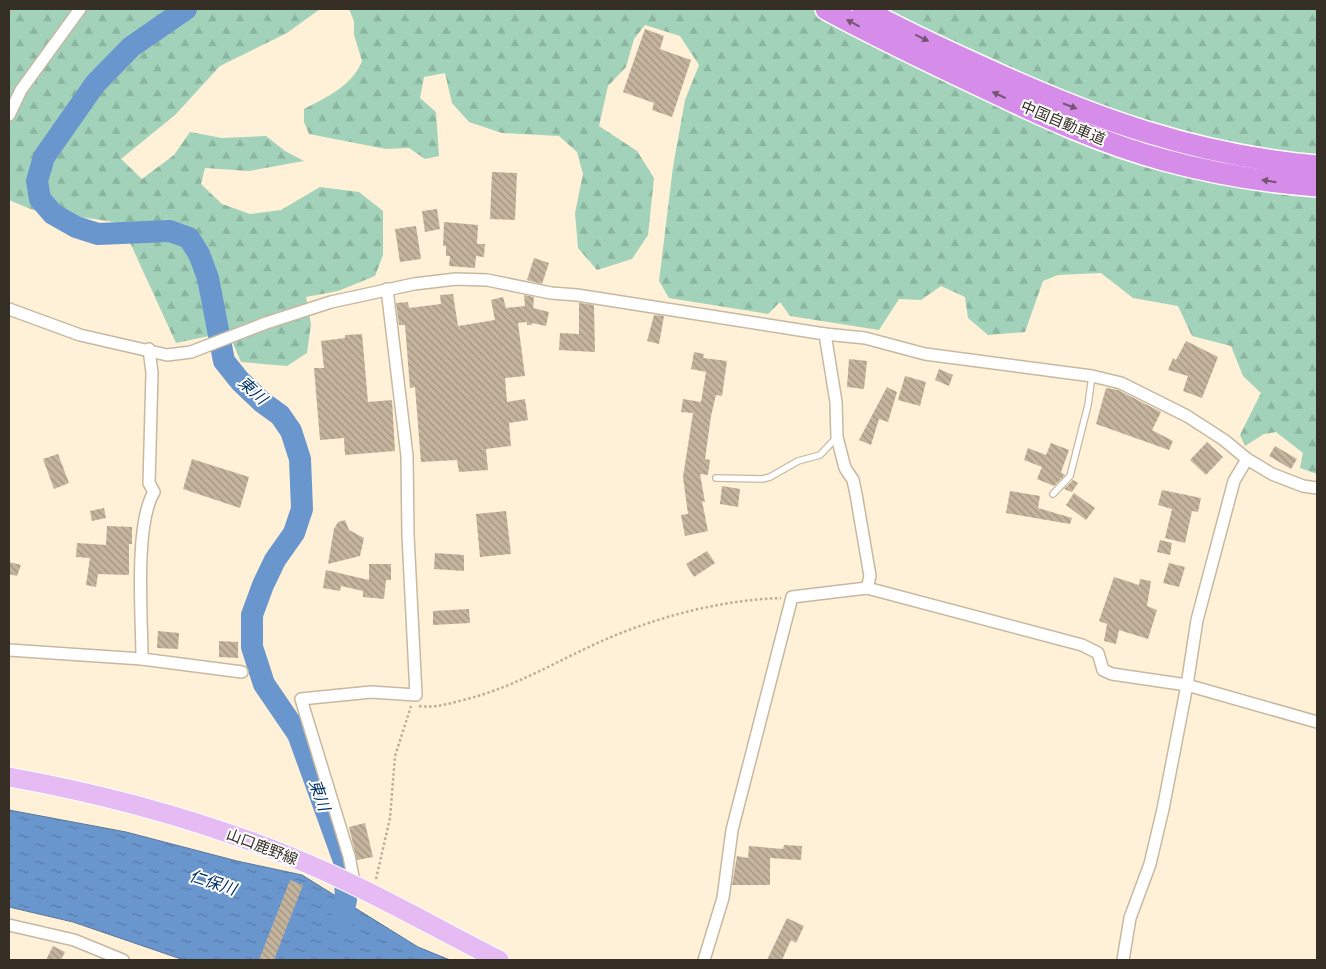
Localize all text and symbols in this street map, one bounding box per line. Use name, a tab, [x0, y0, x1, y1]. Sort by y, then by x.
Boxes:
one-way arrow	[845, 19, 860, 27]
one-way arrow	[915, 35, 929, 43]
one-way arrow	[992, 90, 1006, 98]
street label: 中国自動車道	[1018, 96, 1108, 149]
one-way arrow	[1063, 102, 1078, 110]
one-way arrow	[1260, 177, 1276, 185]
water label: 東川	[234, 372, 273, 409]
water label: 東川	[305, 777, 336, 815]
street label: 山口鹿野線	[224, 824, 301, 869]
water label: 仁保川	[187, 865, 241, 900]

